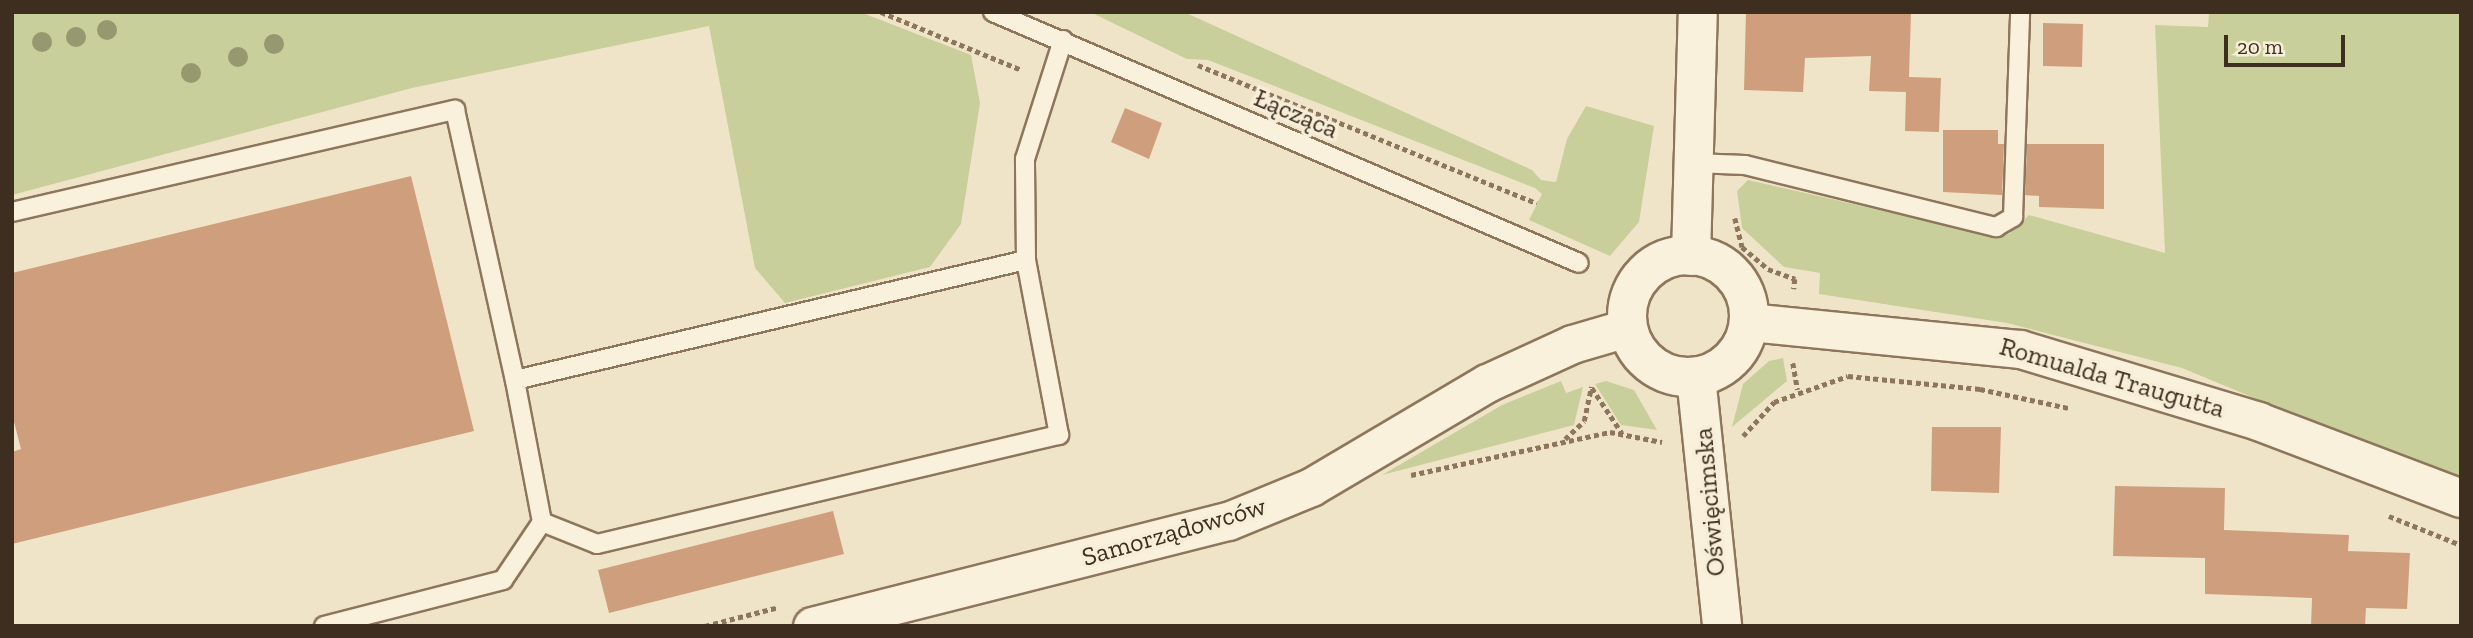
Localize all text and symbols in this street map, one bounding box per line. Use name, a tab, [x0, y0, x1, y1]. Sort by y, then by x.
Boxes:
scale bar	[2228, 21, 2349, 65]
text: 20 m	[2237, 34, 2283, 59]
street label: Łącząca	[1249, 82, 1343, 146]
street label: Romualda Traugutta	[1996, 331, 2228, 425]
street label: Oświęcimska	[1688, 426, 1732, 578]
street label: Samorządowców	[1079, 491, 1269, 573]

